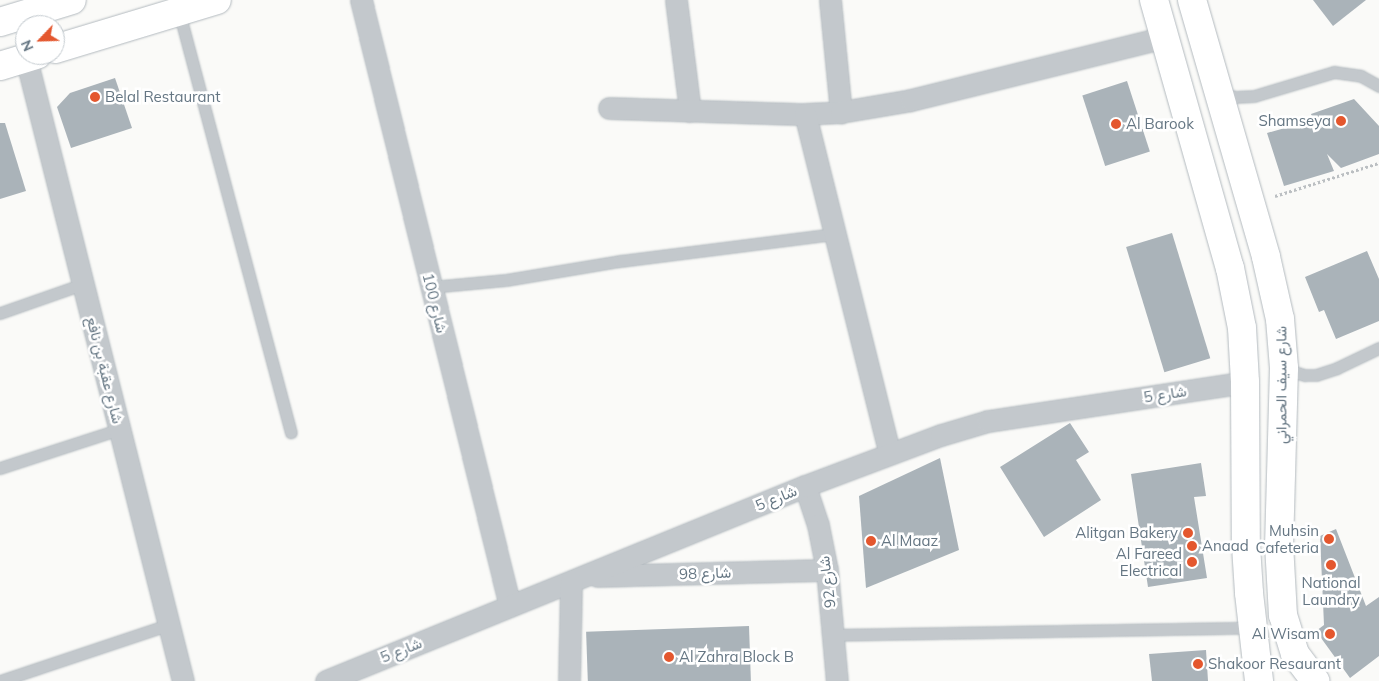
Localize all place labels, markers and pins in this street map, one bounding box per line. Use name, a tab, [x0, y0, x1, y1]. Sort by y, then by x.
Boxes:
place label: Belal Restaurant	[105, 88, 220, 106]
marker: Belal Restaurant	[89, 91, 101, 103]
place label: Shamseya	[1258, 112, 1331, 130]
place label: Al Barook	[1126, 115, 1194, 133]
marker: Shamseya	[1335, 115, 1347, 127]
marker: Al Barook	[1110, 118, 1122, 130]
place label: Muhsin Cafeteria	[1256, 521, 1319, 556]
place label: Alitgan Bakery	[1075, 524, 1178, 542]
marker: Alitgan Bakery	[1182, 527, 1194, 539]
place label: Al Maaz	[881, 532, 938, 550]
marker: Muhsin Cafeteria	[1323, 533, 1335, 545]
marker: Al Maaz	[865, 535, 877, 547]
place label: Anaad	[1202, 537, 1249, 555]
marker: Anaad	[1186, 540, 1198, 552]
place label: Al Fareed Electrical	[1116, 544, 1182, 579]
marker: Al Fareed Electrical	[1186, 556, 1198, 568]
marker: National Laundry	[1325, 559, 1337, 571]
place label: National Laundry	[1302, 573, 1360, 608]
place label: Al Wisam	[1252, 625, 1320, 643]
marker: Al Wisam	[1324, 628, 1336, 640]
place label: Al Zahra Block B	[679, 648, 794, 666]
marker: Al Zahra Block B	[663, 651, 675, 663]
place label: Shakoor Resaurant	[1208, 655, 1341, 673]
marker: Shakoor Resaurant	[1192, 658, 1204, 670]

